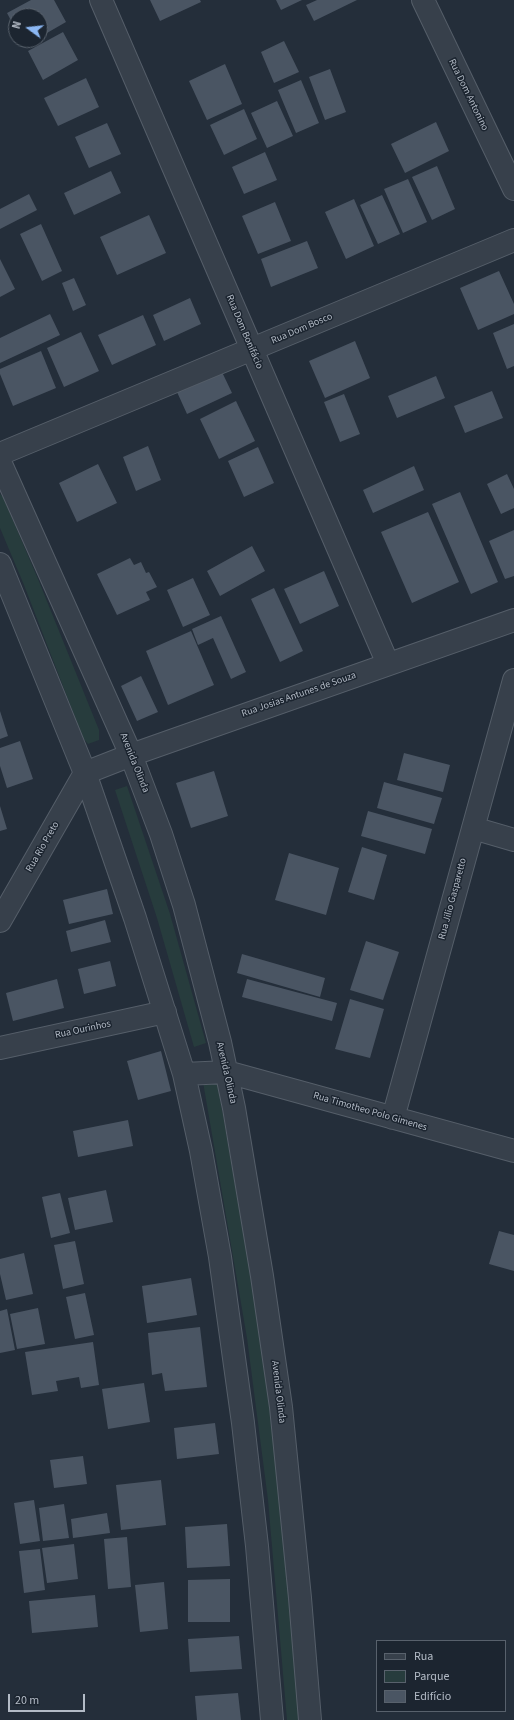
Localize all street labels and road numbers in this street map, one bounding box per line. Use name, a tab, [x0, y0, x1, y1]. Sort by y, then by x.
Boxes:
street label: Rua Dom Antonino	[445, 57, 491, 133]
street label: Rua Dom Bonifácio	[223, 293, 265, 371]
street label: Rua Dom Bosco	[270, 311, 334, 347]
street label: Rua Josias Antunes de Souza	[240, 670, 358, 720]
street label: Avenida Olinda	[117, 731, 151, 795]
street label: Rua Rio Preto	[24, 820, 62, 874]
street label: Rua Jilio Gasparetto	[436, 857, 470, 941]
street label: Rua Ourinhos	[54, 1018, 112, 1042]
street label: Avenida Olinda	[213, 1041, 239, 1105]
street label: Rua Timotheo Polo Gimenes	[312, 1090, 428, 1134]
street label: Avenida Olinda	[268, 1360, 288, 1424]

